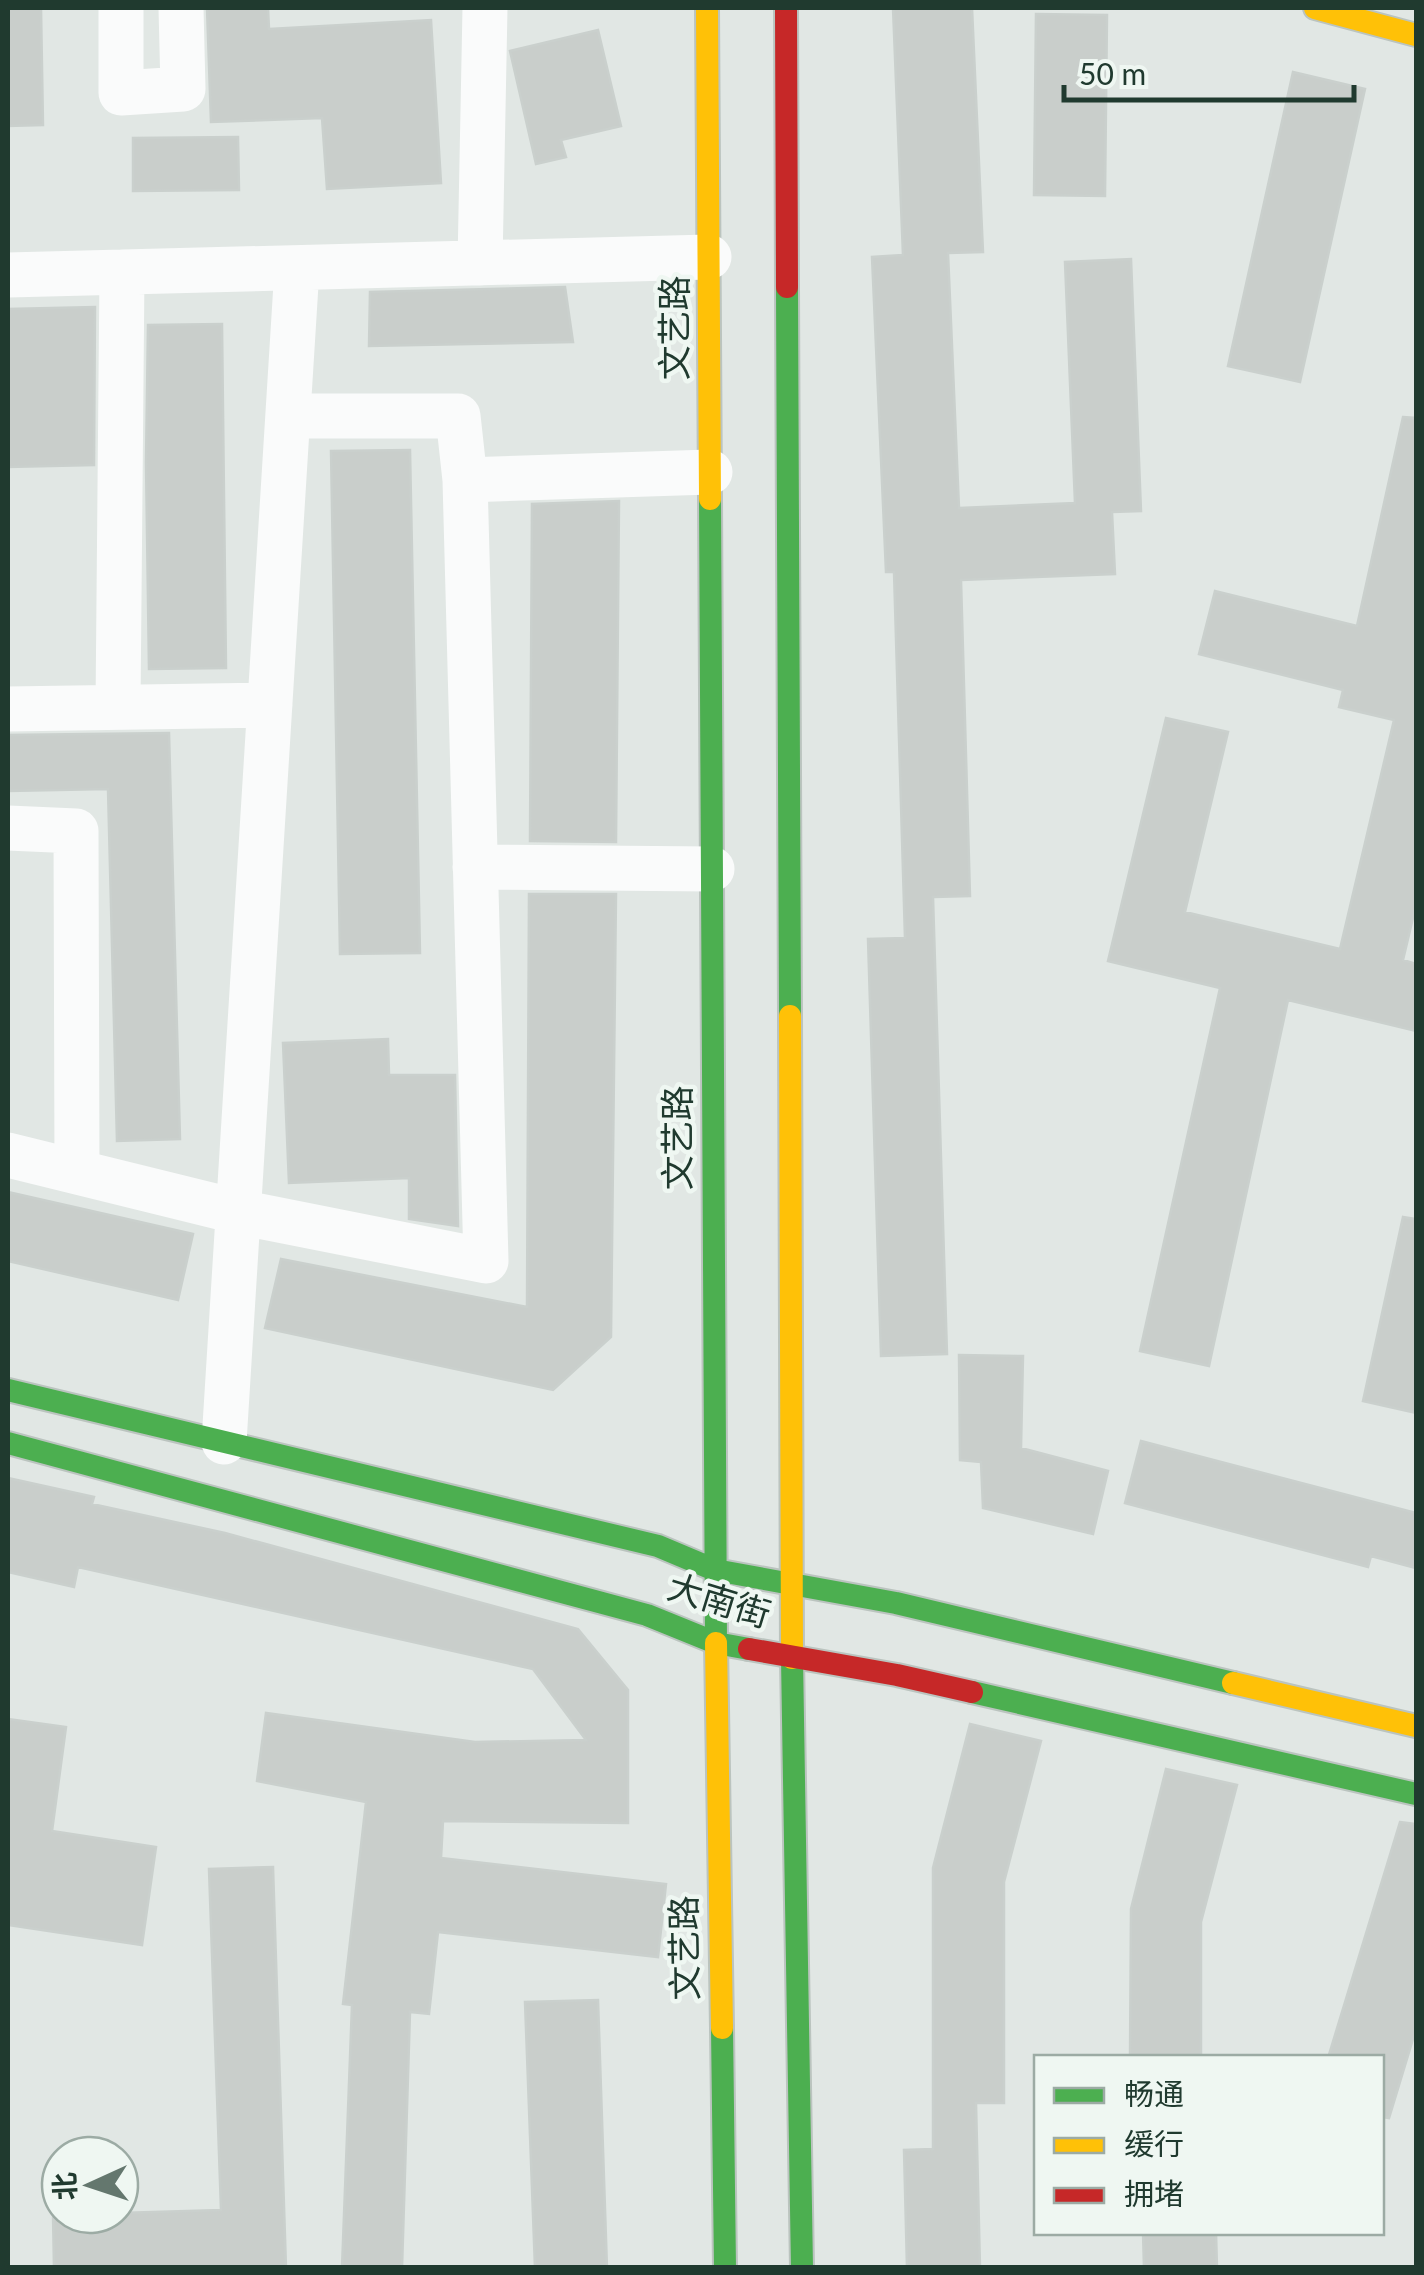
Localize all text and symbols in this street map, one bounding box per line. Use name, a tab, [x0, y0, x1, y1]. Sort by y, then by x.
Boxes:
scale bar	[1064, 40, 1354, 102]
text: 50 m	[1079, 55, 1146, 91]
street label: 文艺路	[652, 275, 694, 381]
street label: 文艺路	[655, 1085, 697, 1191]
street label: 大南街	[663, 1564, 776, 1635]
street label: 文艺路	[661, 1895, 705, 2001]
legend	[1034, 2055, 1384, 2235]
text: 畅通	[1124, 2075, 1184, 2111]
text: 缓行	[1124, 2125, 1184, 2161]
north arrow	[40, 2135, 140, 2235]
text: 北	[46, 2171, 82, 2201]
text: 拥堵	[1124, 2175, 1184, 2211]

